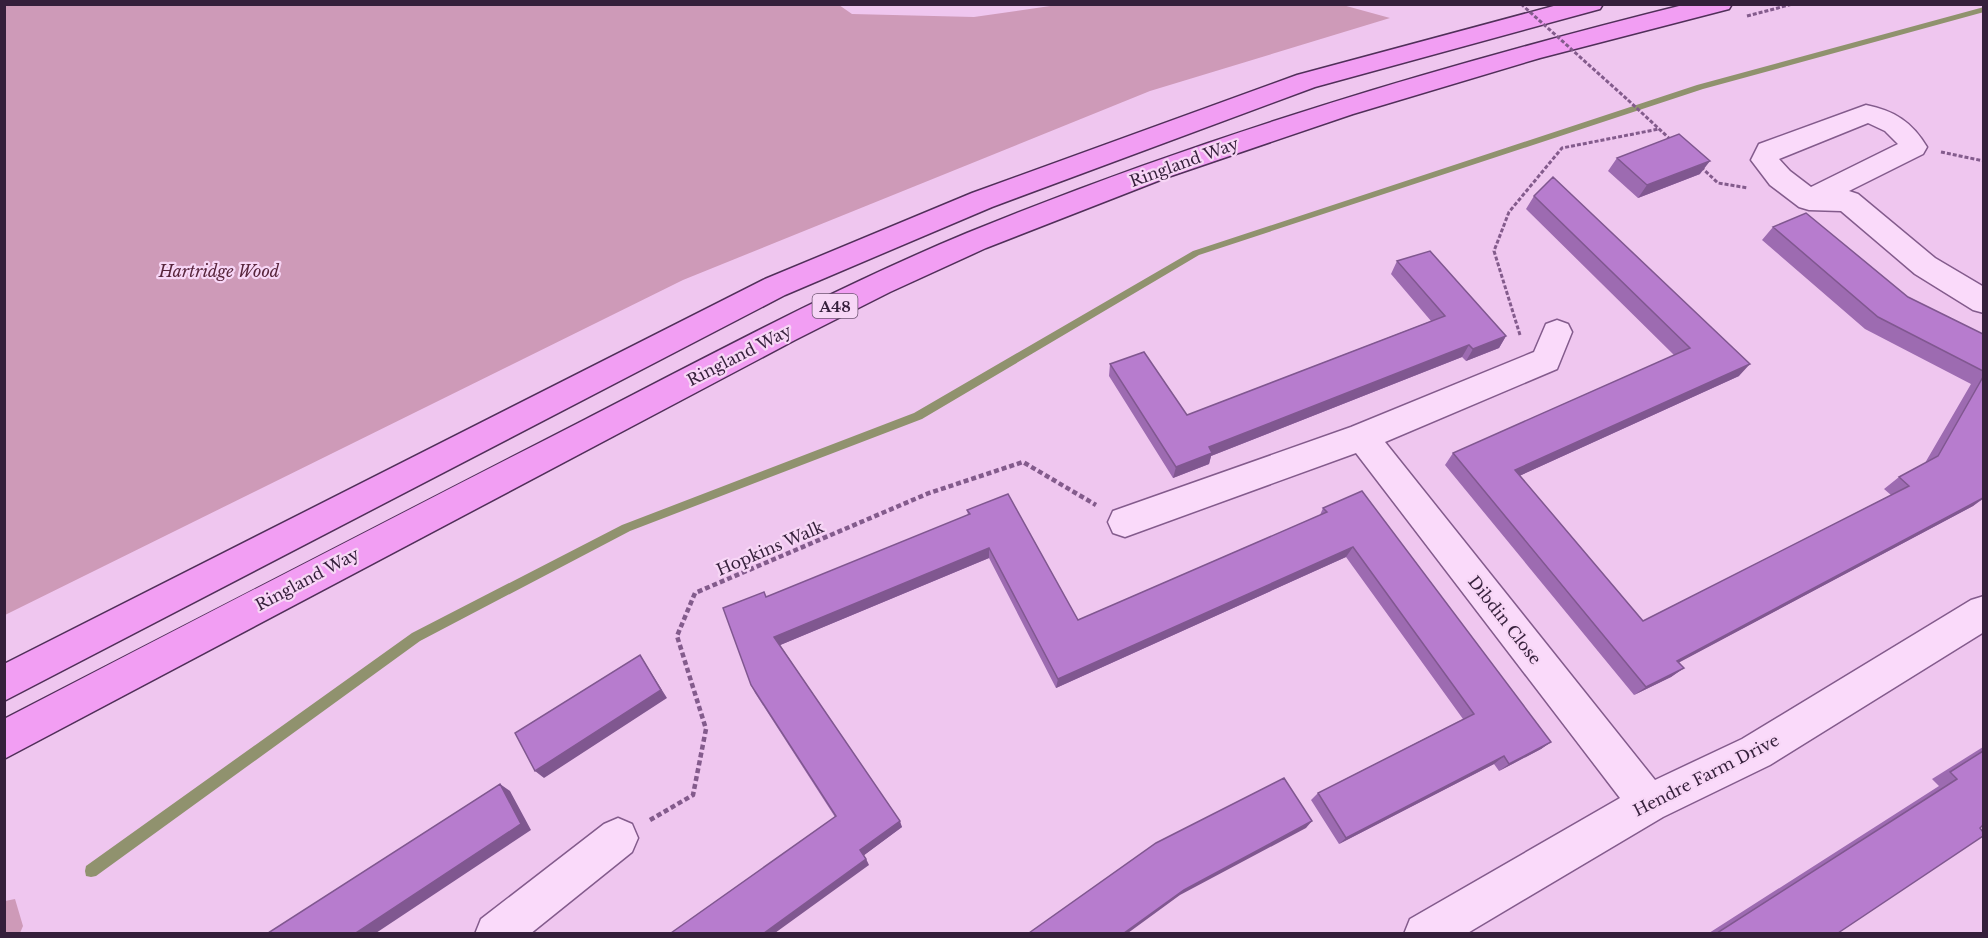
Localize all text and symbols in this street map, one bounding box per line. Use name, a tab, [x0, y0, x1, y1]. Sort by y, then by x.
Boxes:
street label: Ringland Way	[1127, 133, 1242, 191]
park label: Hartridge Wood	[158, 261, 280, 281]
road number: A48	[812, 294, 858, 318]
street label: Ringland Way	[683, 320, 795, 390]
street label: Hopkins Walk	[713, 516, 827, 580]
street label: Ringland Way	[252, 543, 363, 615]
street label: Dibdin Close	[1464, 572, 1546, 668]
street label: Hendre Farm Drive	[1630, 730, 1782, 820]

